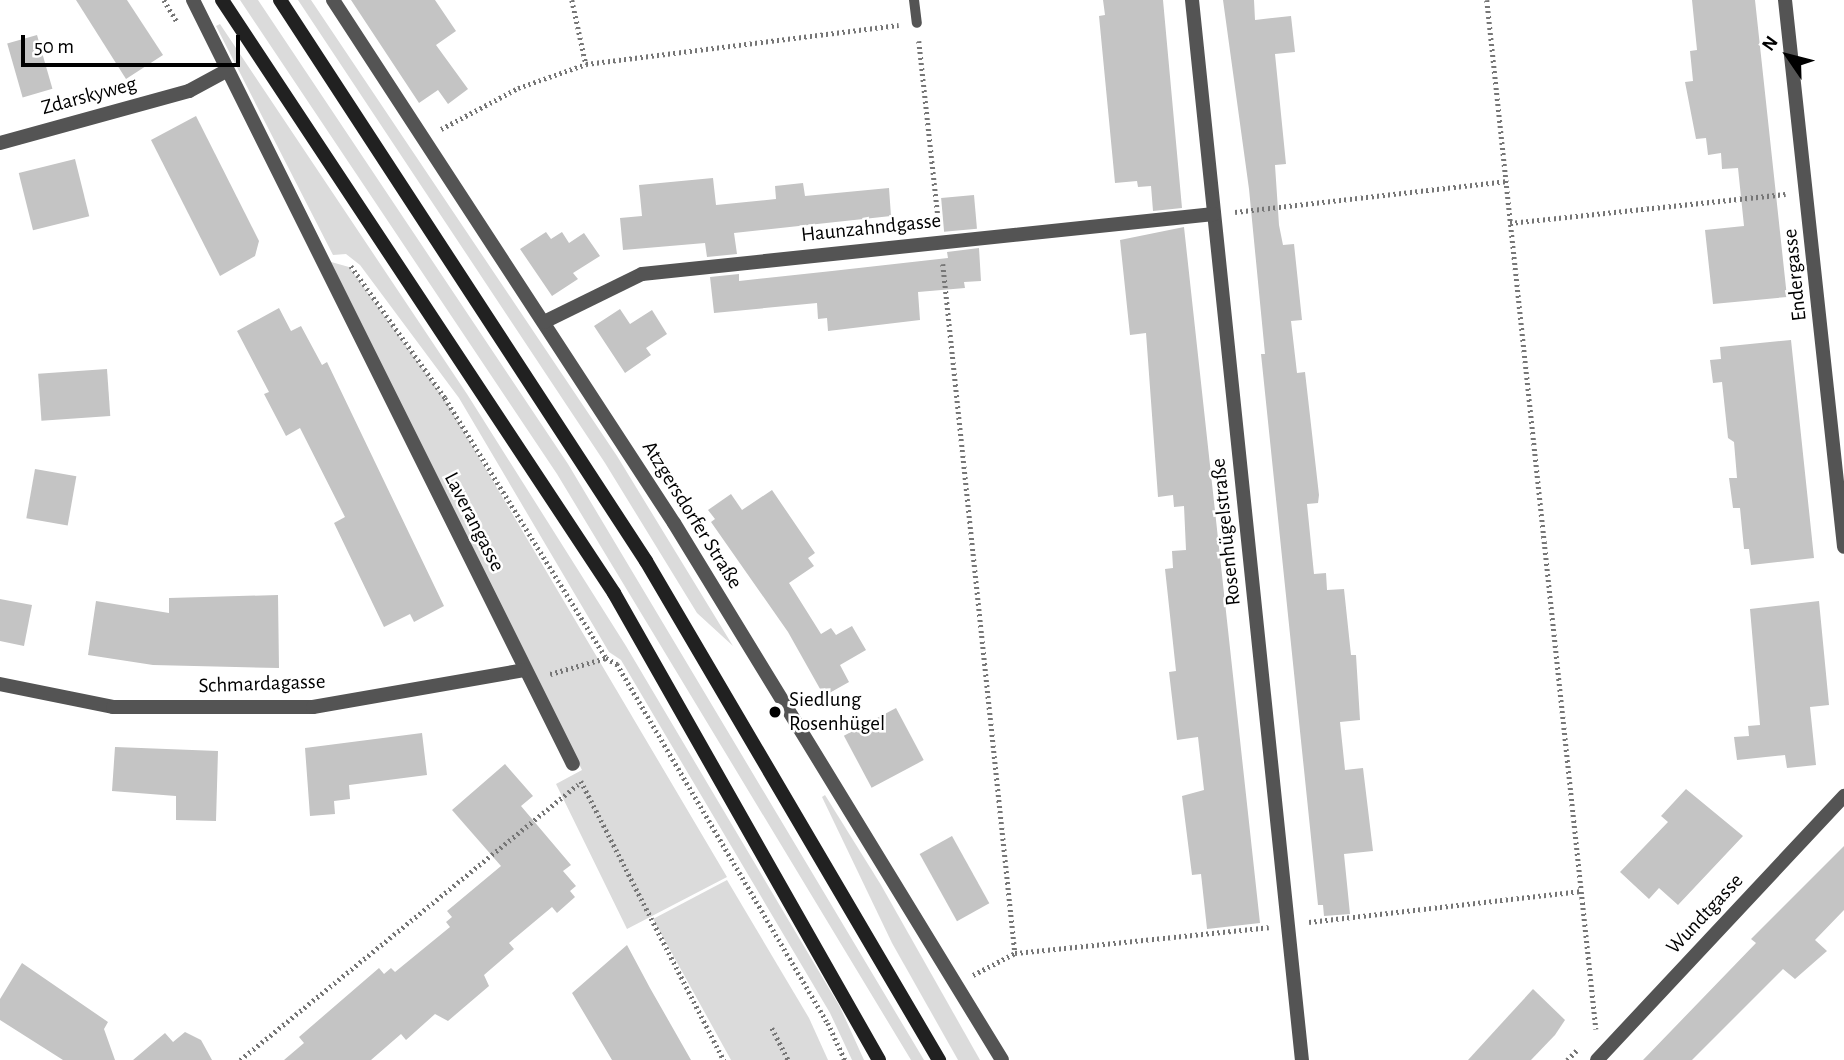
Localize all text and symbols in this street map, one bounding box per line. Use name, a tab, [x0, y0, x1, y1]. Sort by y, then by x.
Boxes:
scale bar	[24, 21, 243, 65]
north arrow	[1753, 21, 1823, 91]
text: N	[1759, 33, 1782, 55]
text: 50 m	[34, 36, 74, 57]
street label: Zdarskyweg	[39, 71, 139, 121]
street label: Haunzahndgasse	[800, 208, 942, 248]
street label: Endergasse	[1778, 227, 1812, 323]
street label: Atzgersdorfer Straße	[636, 436, 748, 594]
street label: Rosenhügelstraße	[1206, 457, 1246, 607]
street label: Laverangasse	[438, 468, 510, 576]
street label: Schmardagasse	[198, 669, 326, 699]
place label: Siedlung Rosenhügel	[789, 687, 885, 737]
marker: Siedlung Rosenhügel	[767, 704, 783, 720]
street label: Wundtgasse	[1661, 868, 1749, 960]

